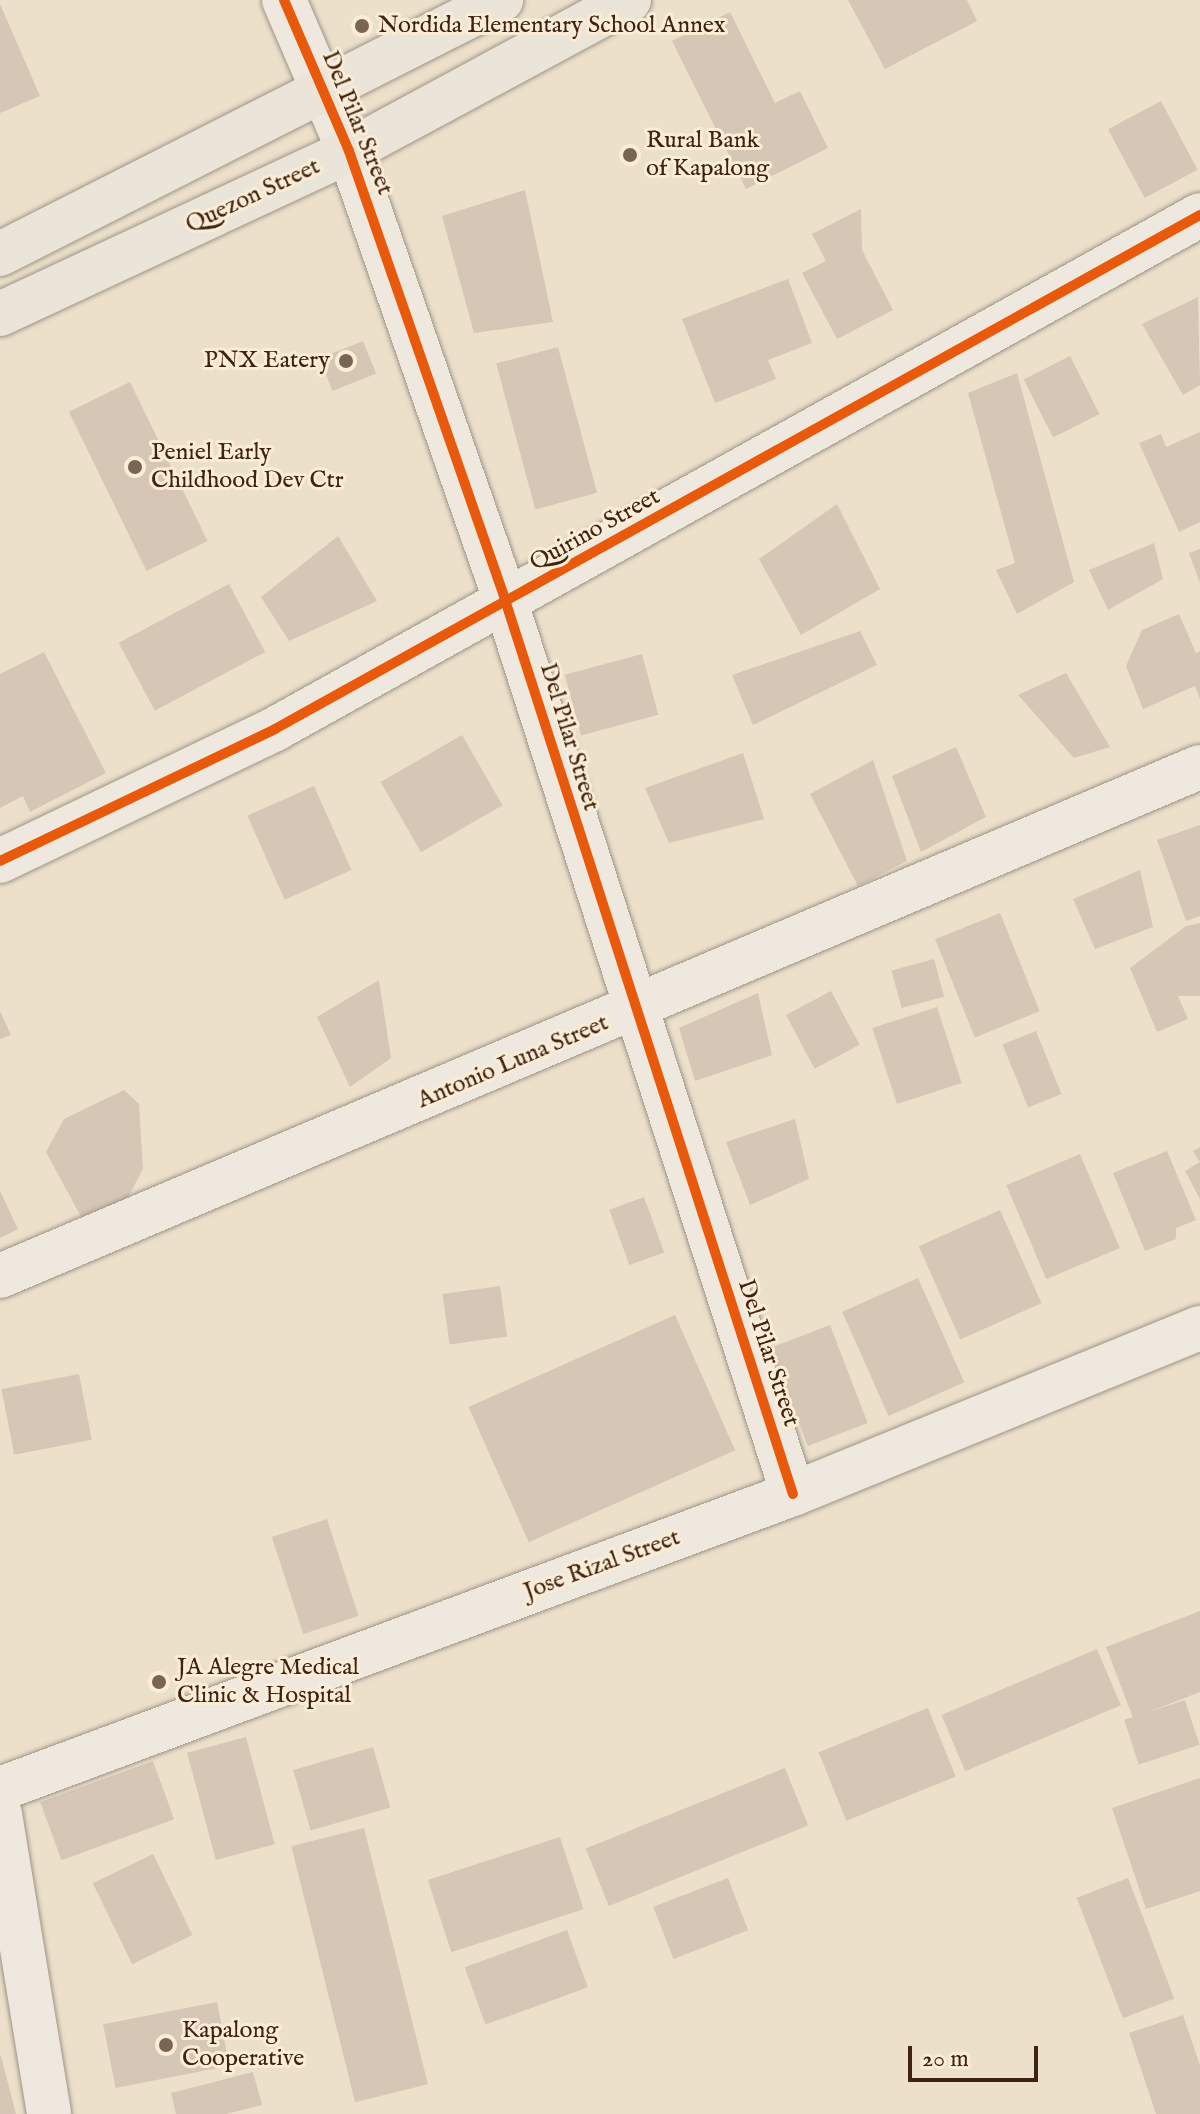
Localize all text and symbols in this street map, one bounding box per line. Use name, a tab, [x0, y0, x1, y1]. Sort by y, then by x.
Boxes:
place label: Nordida Elementary School Annex	[378, 12, 725, 40]
marker: Nordida Elementary School Annex	[353, 17, 371, 35]
street label: Del Pilar Street	[315, 47, 399, 199]
place label: Rural Bank of Kapalong	[646, 127, 769, 183]
marker: Rural Bank of Kapalong	[621, 146, 639, 164]
street label: Quezon Street	[181, 152, 325, 240]
place label: PNX Eatery	[204, 347, 330, 375]
marker: PNX Eatery	[337, 352, 355, 370]
place label: Peniel Early Childhood Dev Ctr	[151, 439, 344, 495]
marker: Peniel Early Childhood Dev Ctr	[126, 458, 144, 476]
street label: Quirino Street	[525, 482, 665, 578]
street label: Del Pilar Street	[533, 660, 605, 814]
street label: Antonio Luna Street	[413, 1009, 613, 1115]
street label: Del Pilar Street	[731, 1276, 805, 1430]
street label: Jose Rizal Street	[520, 1523, 684, 1607]
place label: JA Alegre Medical Clinic & Hospital	[177, 1654, 359, 1710]
marker: JA Alegre Medical Clinic & Hospital	[148, 1671, 170, 1693]
place label: Kapalong Cooperative	[182, 2017, 304, 2073]
scale bar	[912, 2030, 1042, 2080]
marker: Kapalong Cooperative	[157, 2036, 175, 2054]
text: 20 m	[922, 2044, 969, 2075]

